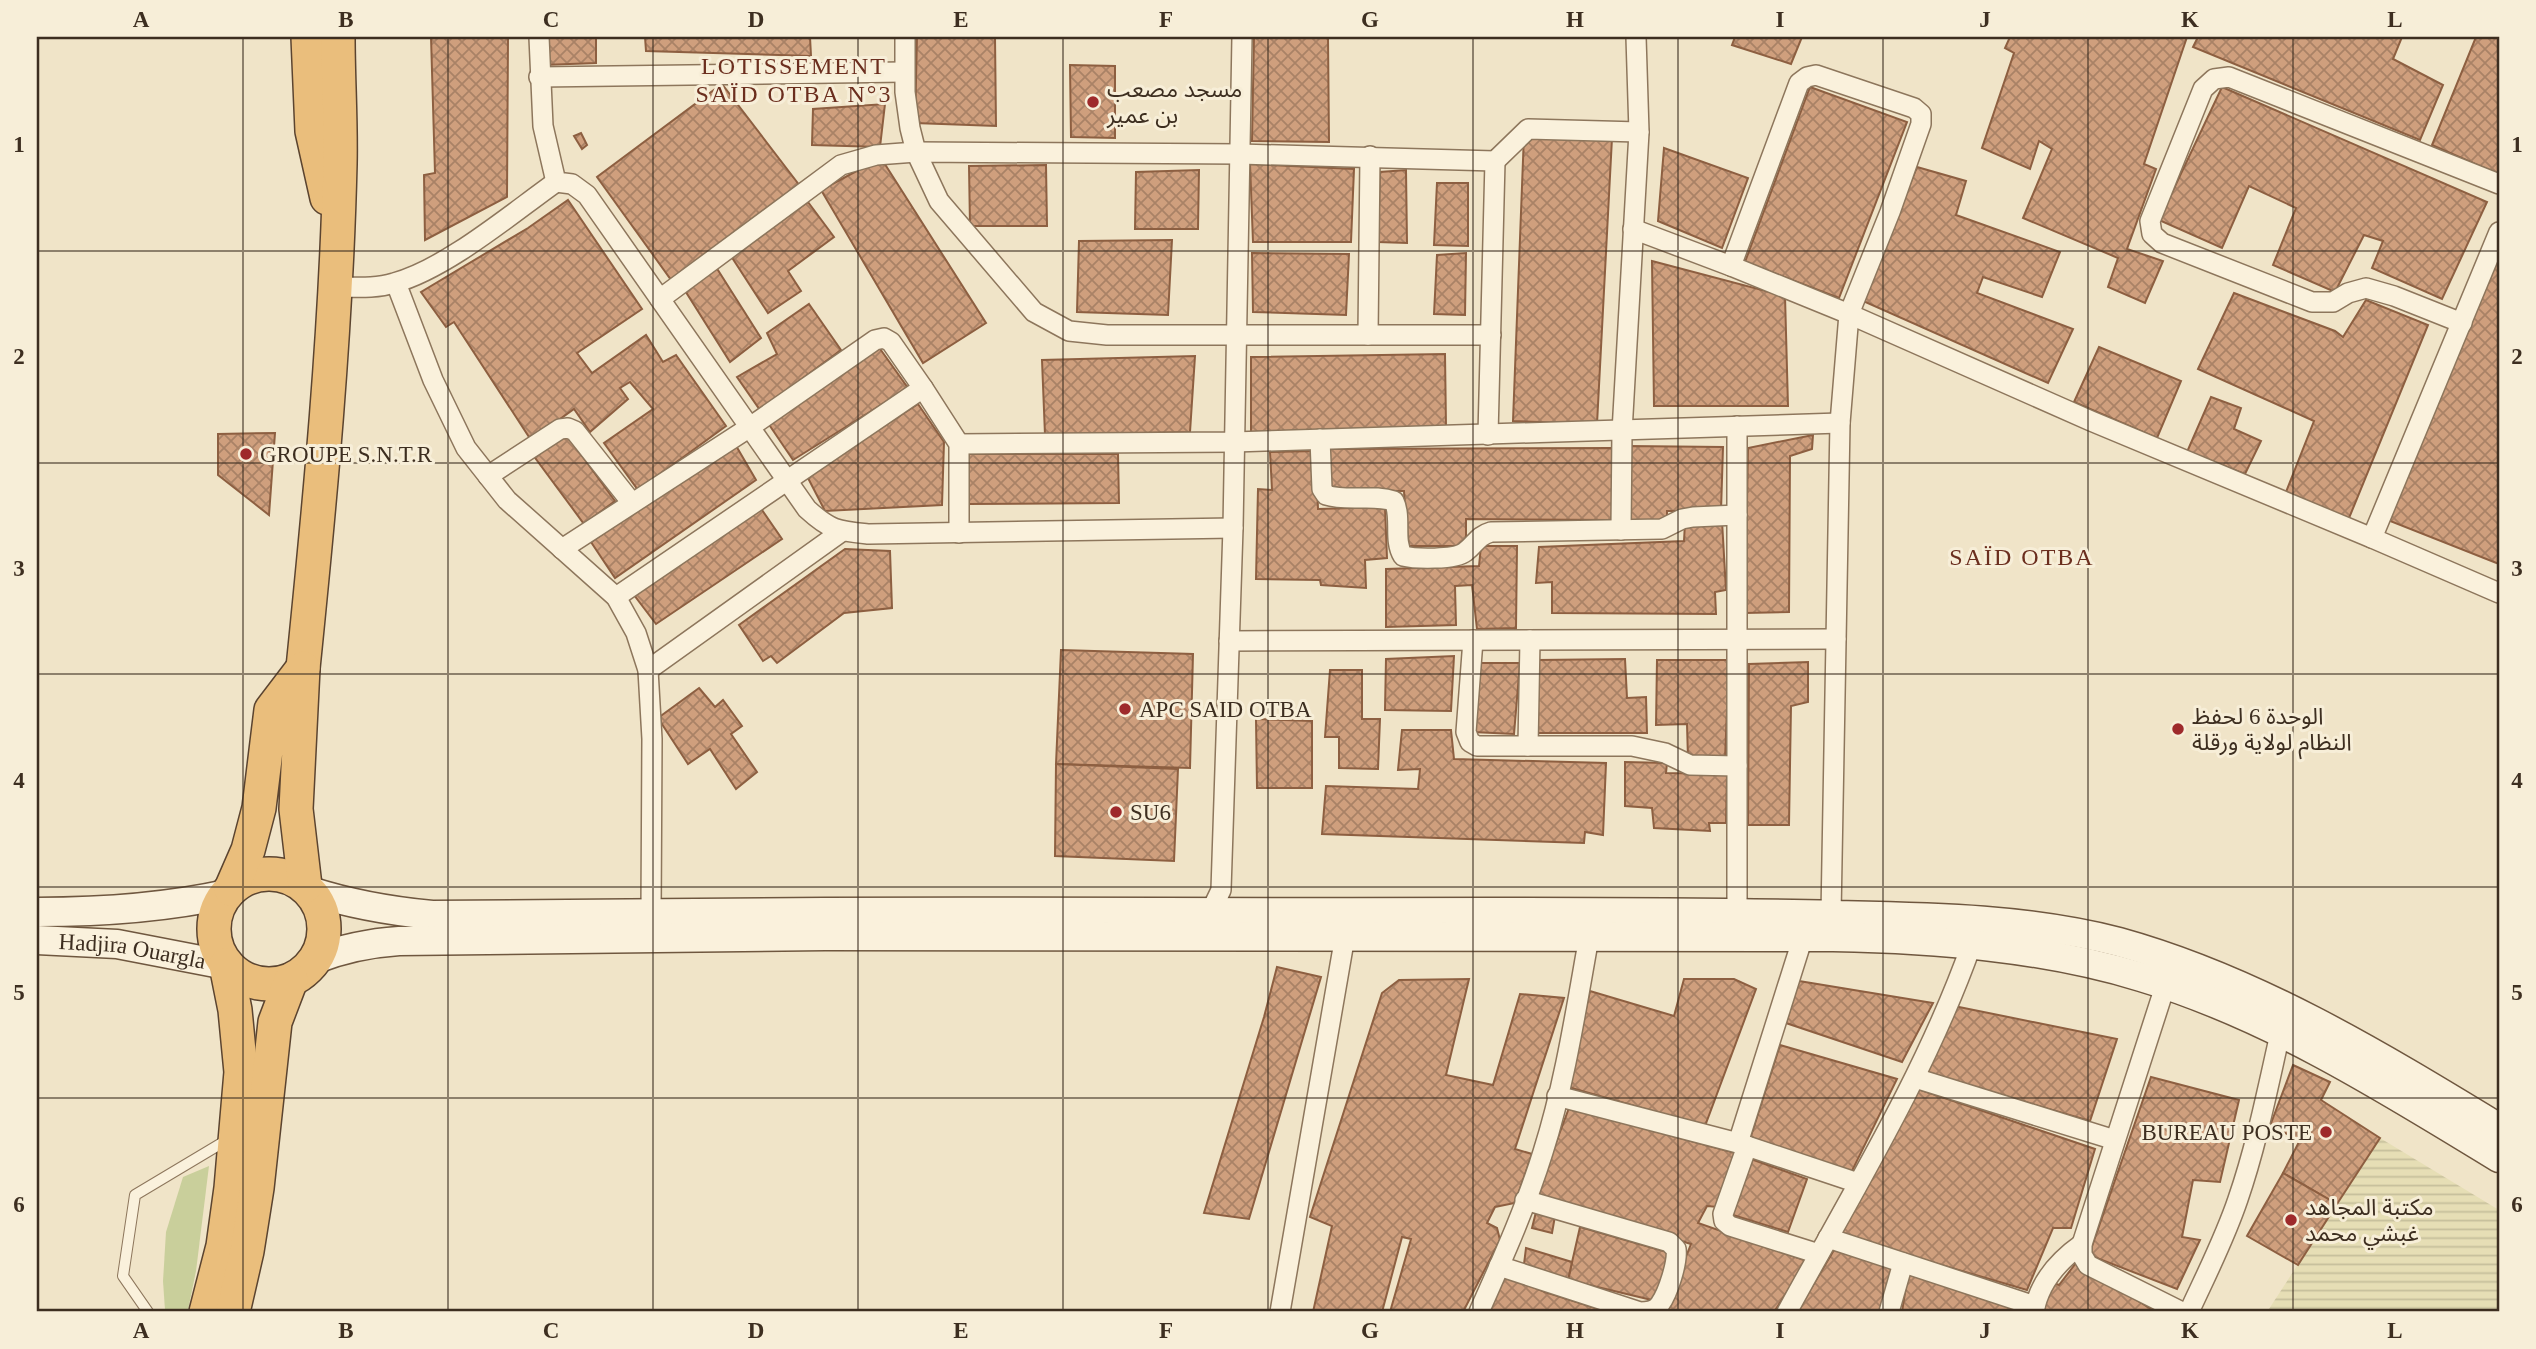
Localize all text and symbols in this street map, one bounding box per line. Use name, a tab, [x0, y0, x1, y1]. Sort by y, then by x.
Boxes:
text: A	[133, 7, 150, 32]
text: B	[338, 7, 354, 32]
text: C	[543, 7, 559, 32]
text: D	[748, 7, 764, 32]
text: E	[953, 7, 969, 32]
text: F	[1159, 7, 1173, 32]
text: G	[1361, 7, 1379, 32]
text: H	[1566, 7, 1584, 32]
text: I	[1776, 7, 1785, 32]
text: J	[1979, 7, 1991, 32]
text: K	[2181, 7, 2199, 32]
text: L	[2387, 7, 2403, 32]
district label: LOTISSEMENT SAÏD OTBA N°3	[696, 53, 892, 107]
place label: مسجد مصعب بن عمير	[1106, 77, 1242, 129]
marker: مسجد مصعب بن عمير	[1085, 94, 1101, 110]
text: 1	[13, 132, 25, 157]
text: 1	[2511, 132, 2523, 157]
text: 2	[13, 344, 25, 369]
text: 2	[2511, 344, 2523, 369]
place label: GROUPE S.N.T.R	[260, 442, 433, 467]
marker: GROUPE S.N.T.R	[238, 446, 254, 462]
district label: SAÏD OTBA	[1949, 544, 2095, 570]
text: 3	[13, 556, 25, 581]
text: 3	[2511, 556, 2523, 581]
place label: APC SAID OTBA	[1139, 697, 1312, 722]
marker: APC SAID OTBA	[1117, 701, 1133, 717]
place label: الوحدة 6 لحفظ النظام لولاية ورقلة	[2192, 704, 2352, 760]
marker: الوحدة 6 لحفظ النظام لولاية ورقلة	[2170, 721, 2186, 737]
text: 4	[13, 768, 25, 793]
text: 4	[2511, 768, 2523, 793]
place label: SU6	[1130, 800, 1171, 825]
marker: SU6	[1108, 804, 1124, 820]
street label: Hadjira Ouargla	[58, 929, 208, 974]
text: 5	[13, 980, 25, 1005]
text: 5	[2511, 980, 2523, 1005]
place label: BUREAU POSTE	[2141, 1120, 2312, 1145]
marker: BUREAU POSTE	[2318, 1124, 2334, 1140]
text: 6	[13, 1192, 25, 1217]
text: 6	[2511, 1192, 2523, 1217]
place label: مكتبة المجاهد غبشي محمد	[2305, 1195, 2434, 1250]
marker: مكتبة المجاهد غبشي محمد	[2283, 1212, 2299, 1228]
text: A	[133, 1318, 150, 1343]
text: B	[338, 1318, 354, 1343]
text: C	[543, 1318, 559, 1343]
text: D	[748, 1318, 764, 1343]
text: E	[953, 1318, 969, 1343]
text: F	[1159, 1318, 1173, 1343]
text: G	[1361, 1318, 1379, 1343]
text: H	[1566, 1318, 1584, 1343]
text: I	[1776, 1318, 1785, 1343]
text: J	[1979, 1318, 1991, 1343]
text: K	[2181, 1318, 2199, 1343]
text: L	[2387, 1318, 2403, 1343]

